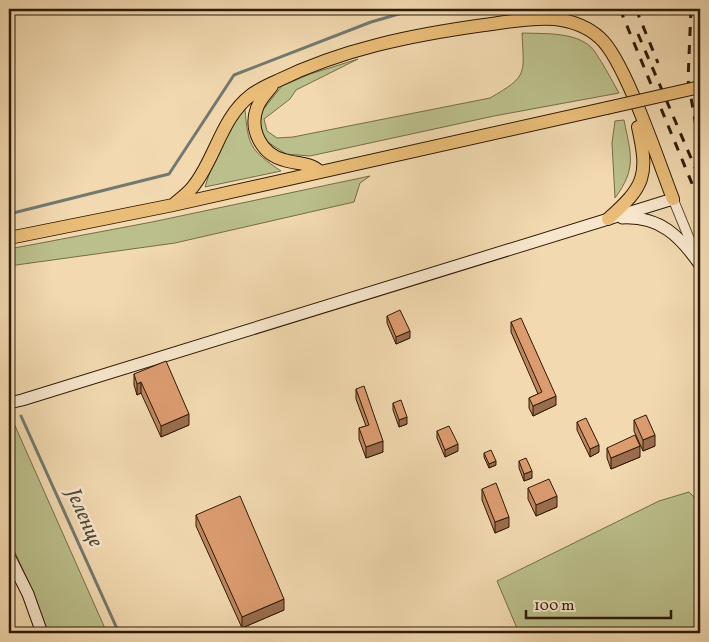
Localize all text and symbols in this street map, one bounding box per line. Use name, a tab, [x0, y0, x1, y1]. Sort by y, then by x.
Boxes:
water label: Јеленце	[57, 482, 110, 552]
scale bar	[526, 587, 672, 619]
text: 100 m	[534, 596, 574, 617]

